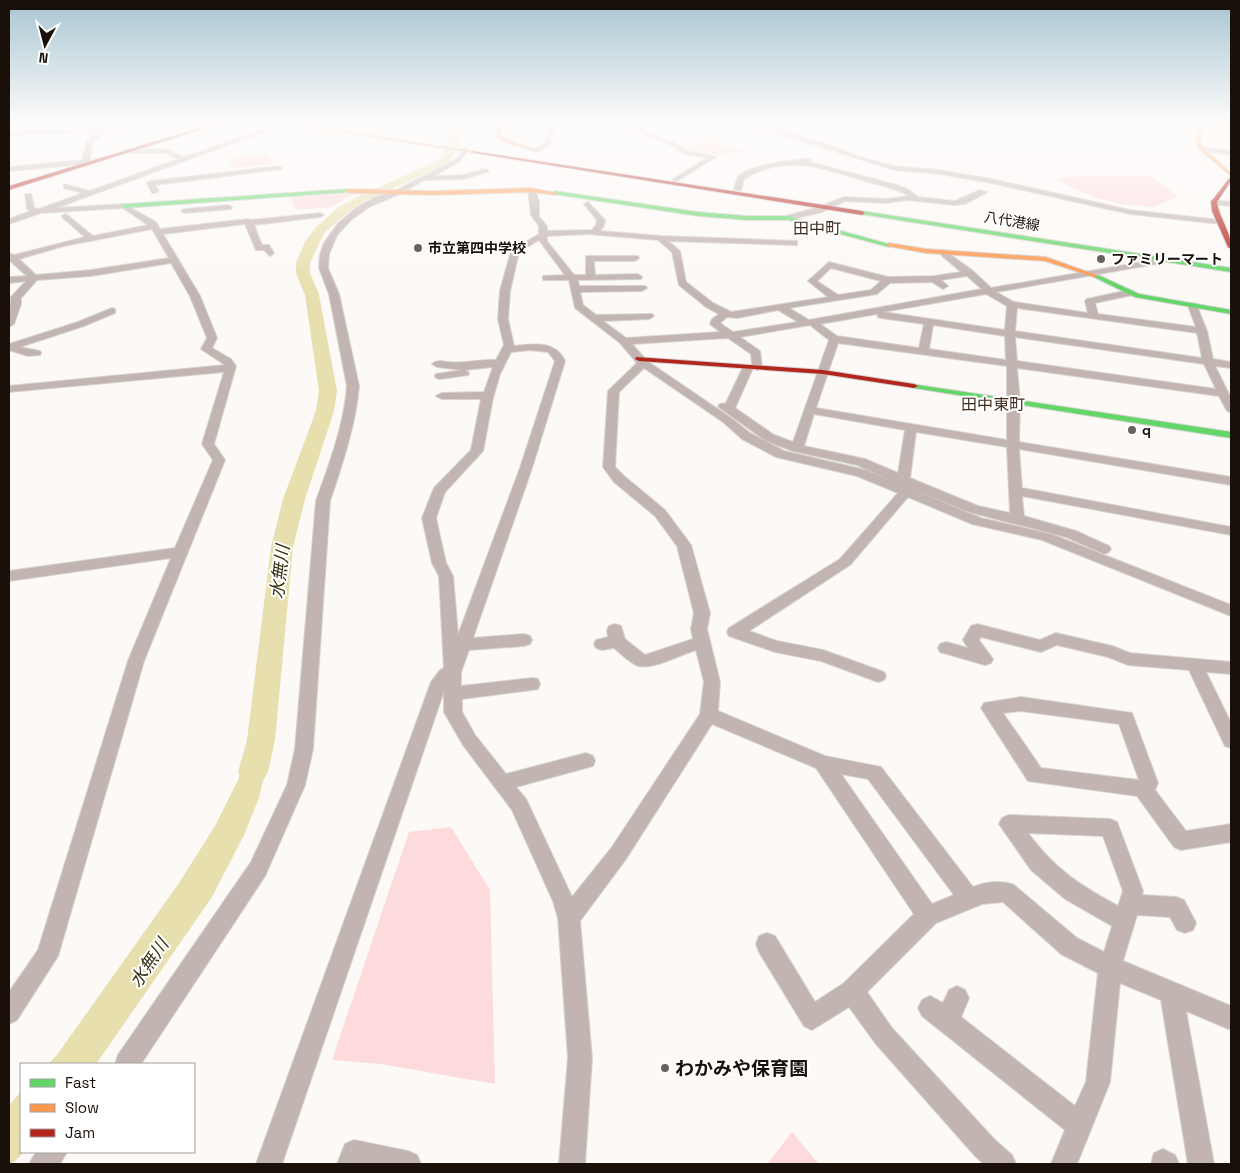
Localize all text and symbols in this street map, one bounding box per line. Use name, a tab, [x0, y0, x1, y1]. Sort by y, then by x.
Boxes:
north arrow	[20, 20, 70, 70]
text: N	[38, 48, 49, 67]
street label: 八代港線	[983, 208, 1041, 234]
district label: 田中町	[793, 218, 841, 239]
place label: 市立第四中学校	[428, 239, 526, 257]
marker: 市立第四中学校	[412, 242, 424, 254]
place label: ファミリーマート	[1111, 250, 1223, 268]
marker: ファミリーマート	[1095, 253, 1107, 265]
district label: 田中東町	[961, 394, 1025, 415]
place label: q	[1142, 421, 1151, 439]
marker: q	[1126, 424, 1138, 436]
water label: 水無川	[265, 542, 294, 600]
water label: 水無川	[124, 932, 174, 992]
place label: わかみや保育園	[675, 1056, 808, 1081]
marker: わかみや保育園	[659, 1062, 671, 1074]
legend	[20, 1063, 195, 1153]
text: Fast	[65, 1073, 96, 1092]
text: Slow	[65, 1098, 99, 1117]
text: Jam	[65, 1123, 95, 1142]

